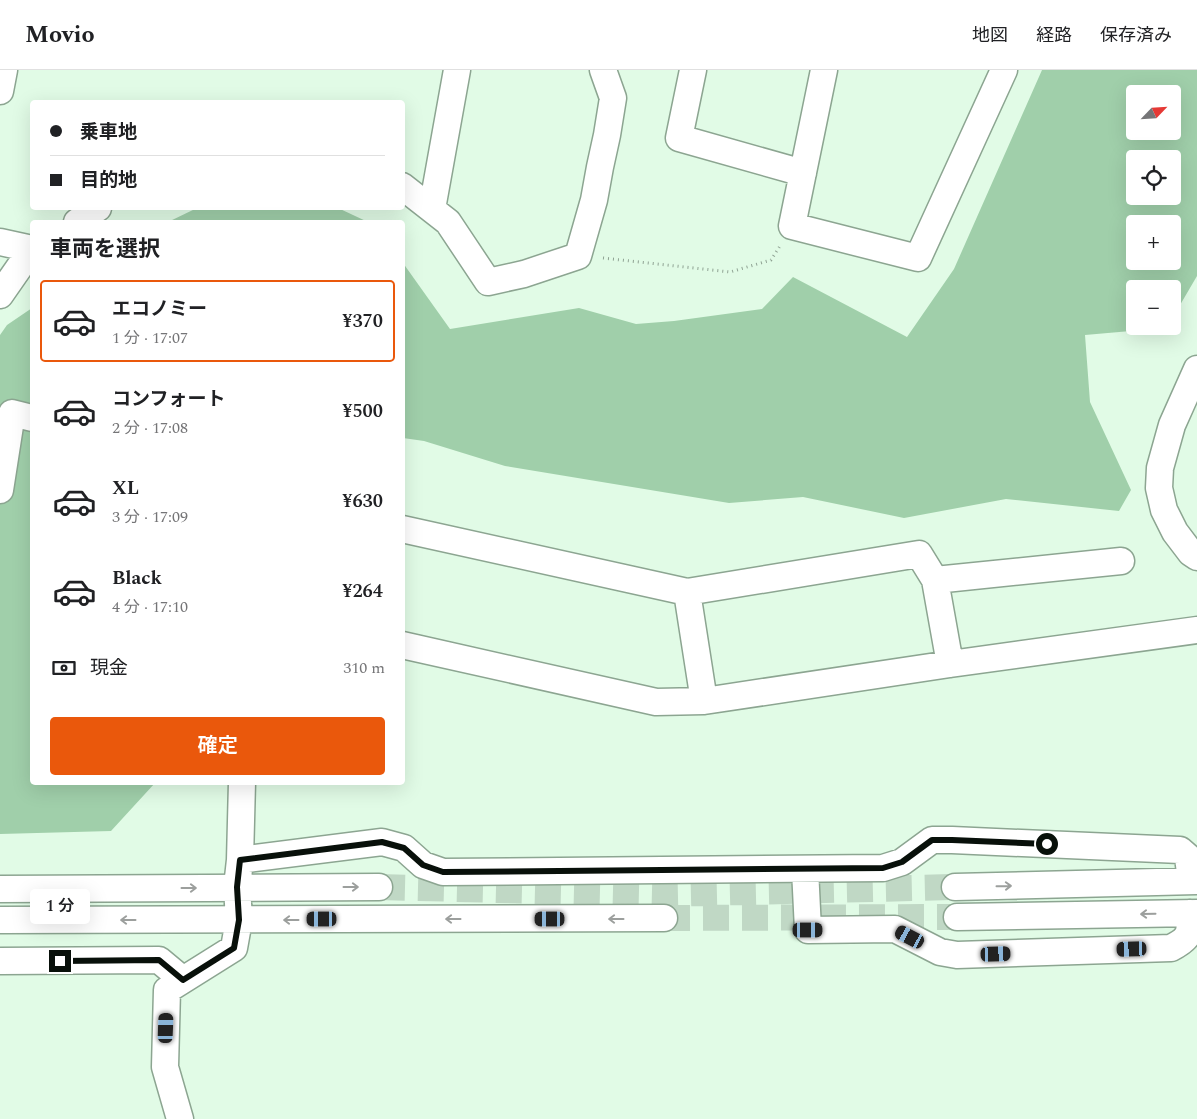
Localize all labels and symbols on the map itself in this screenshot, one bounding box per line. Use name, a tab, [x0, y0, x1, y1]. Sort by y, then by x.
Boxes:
north arrow	[1126, 85, 1181, 140]
route start	[1036, 833, 1058, 855]
one-way arrow	[995, 881, 1011, 891]
one-way arrow	[342, 882, 359, 892]
one-way arrow	[180, 883, 196, 893]
callout: 1 分	[30, 888, 90, 924]
one-way arrow	[1141, 909, 1157, 918]
car	[307, 912, 337, 927]
car	[535, 912, 565, 927]
one-way arrow	[445, 914, 462, 924]
one-way arrow	[608, 914, 624, 924]
one-way arrow	[120, 915, 136, 925]
one-way arrow	[283, 915, 299, 924]
car	[793, 923, 823, 938]
car	[893, 923, 926, 951]
car	[1116, 941, 1147, 957]
car	[980, 946, 1011, 962]
route end	[49, 950, 71, 972]
car	[157, 1013, 174, 1043]

